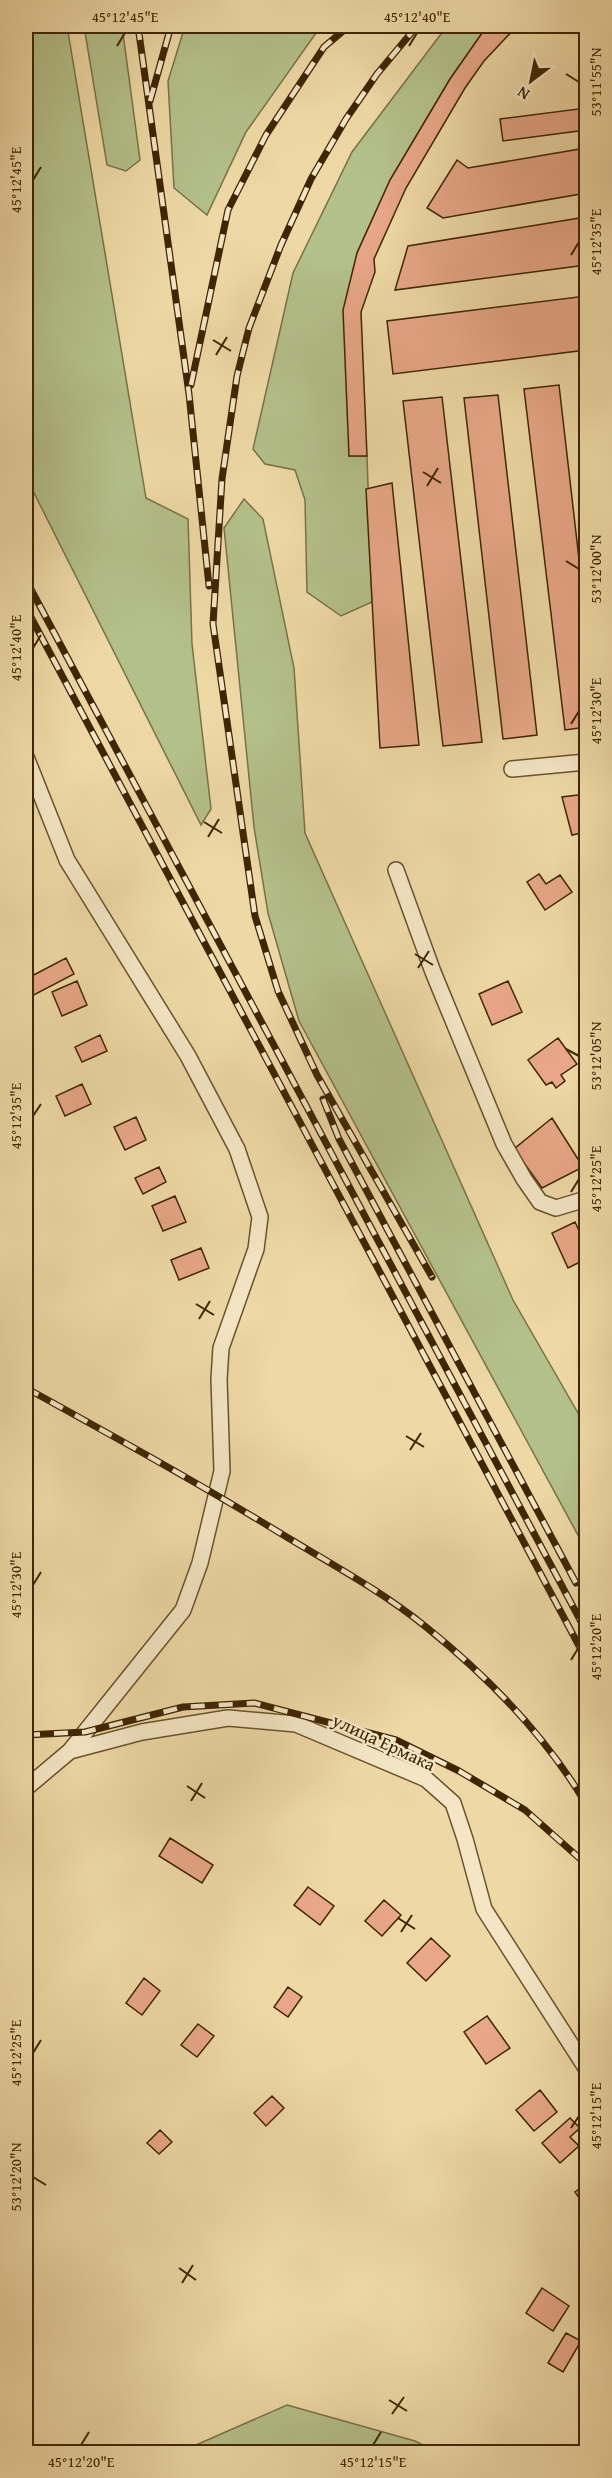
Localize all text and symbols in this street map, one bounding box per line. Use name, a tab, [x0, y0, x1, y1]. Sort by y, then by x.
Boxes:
text: 45°12'45"E	[92, 6, 159, 27]
text: 45°12'40"E	[384, 6, 451, 27]
text: 53°11'55"N	[585, 47, 606, 116]
north arrow	[501, 51, 561, 111]
text: N	[512, 81, 534, 107]
text: 45°12'45"E	[5, 146, 26, 213]
text: 45°12'35"E	[585, 208, 606, 275]
text: 53°12'00"N	[585, 534, 606, 603]
text: 45°12'40"E	[5, 614, 26, 681]
text: 45°12'30"E	[585, 677, 606, 744]
text: 53°12'05"N	[585, 1021, 606, 1090]
text: 45°12'35"E	[5, 1082, 26, 1149]
text: 45°12'25"E	[585, 1145, 606, 1212]
text: 45°12'30"E	[5, 1551, 26, 1618]
text: 45°12'20"E	[585, 1613, 606, 1680]
street label: улица Ермака	[327, 1706, 440, 1778]
text: 45°12'25"E	[5, 2019, 26, 2086]
text: 45°12'15"E	[585, 2082, 606, 2149]
text: 53°12'20"N	[5, 2142, 26, 2211]
text: 45°12'20"E	[48, 2451, 115, 2472]
text: 45°12'15"E	[340, 2451, 407, 2472]

